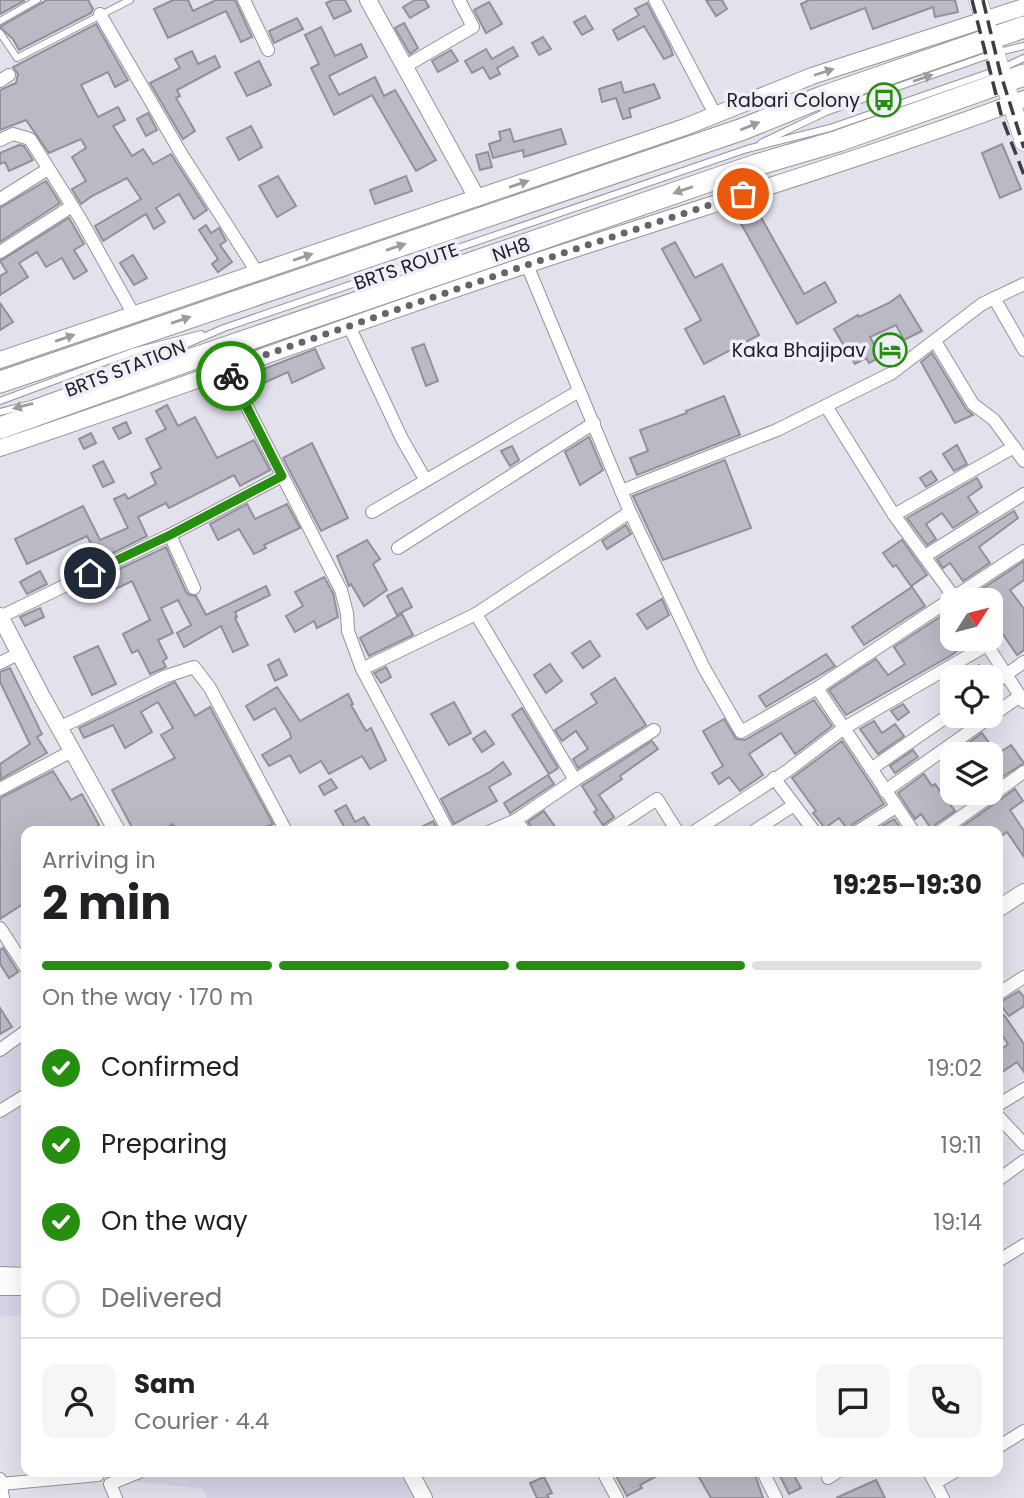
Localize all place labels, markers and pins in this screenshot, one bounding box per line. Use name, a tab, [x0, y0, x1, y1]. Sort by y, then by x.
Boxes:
bus stop icon: Rabari Colony	[865, 81, 903, 119]
place label: Rabari Colony	[727, 87, 860, 114]
pin	[713, 164, 773, 224]
hotel icon: Kaka Bhajipav	[871, 331, 909, 369]
place label: Kaka Bhajipav	[732, 337, 866, 364]
pin	[60, 543, 120, 603]

